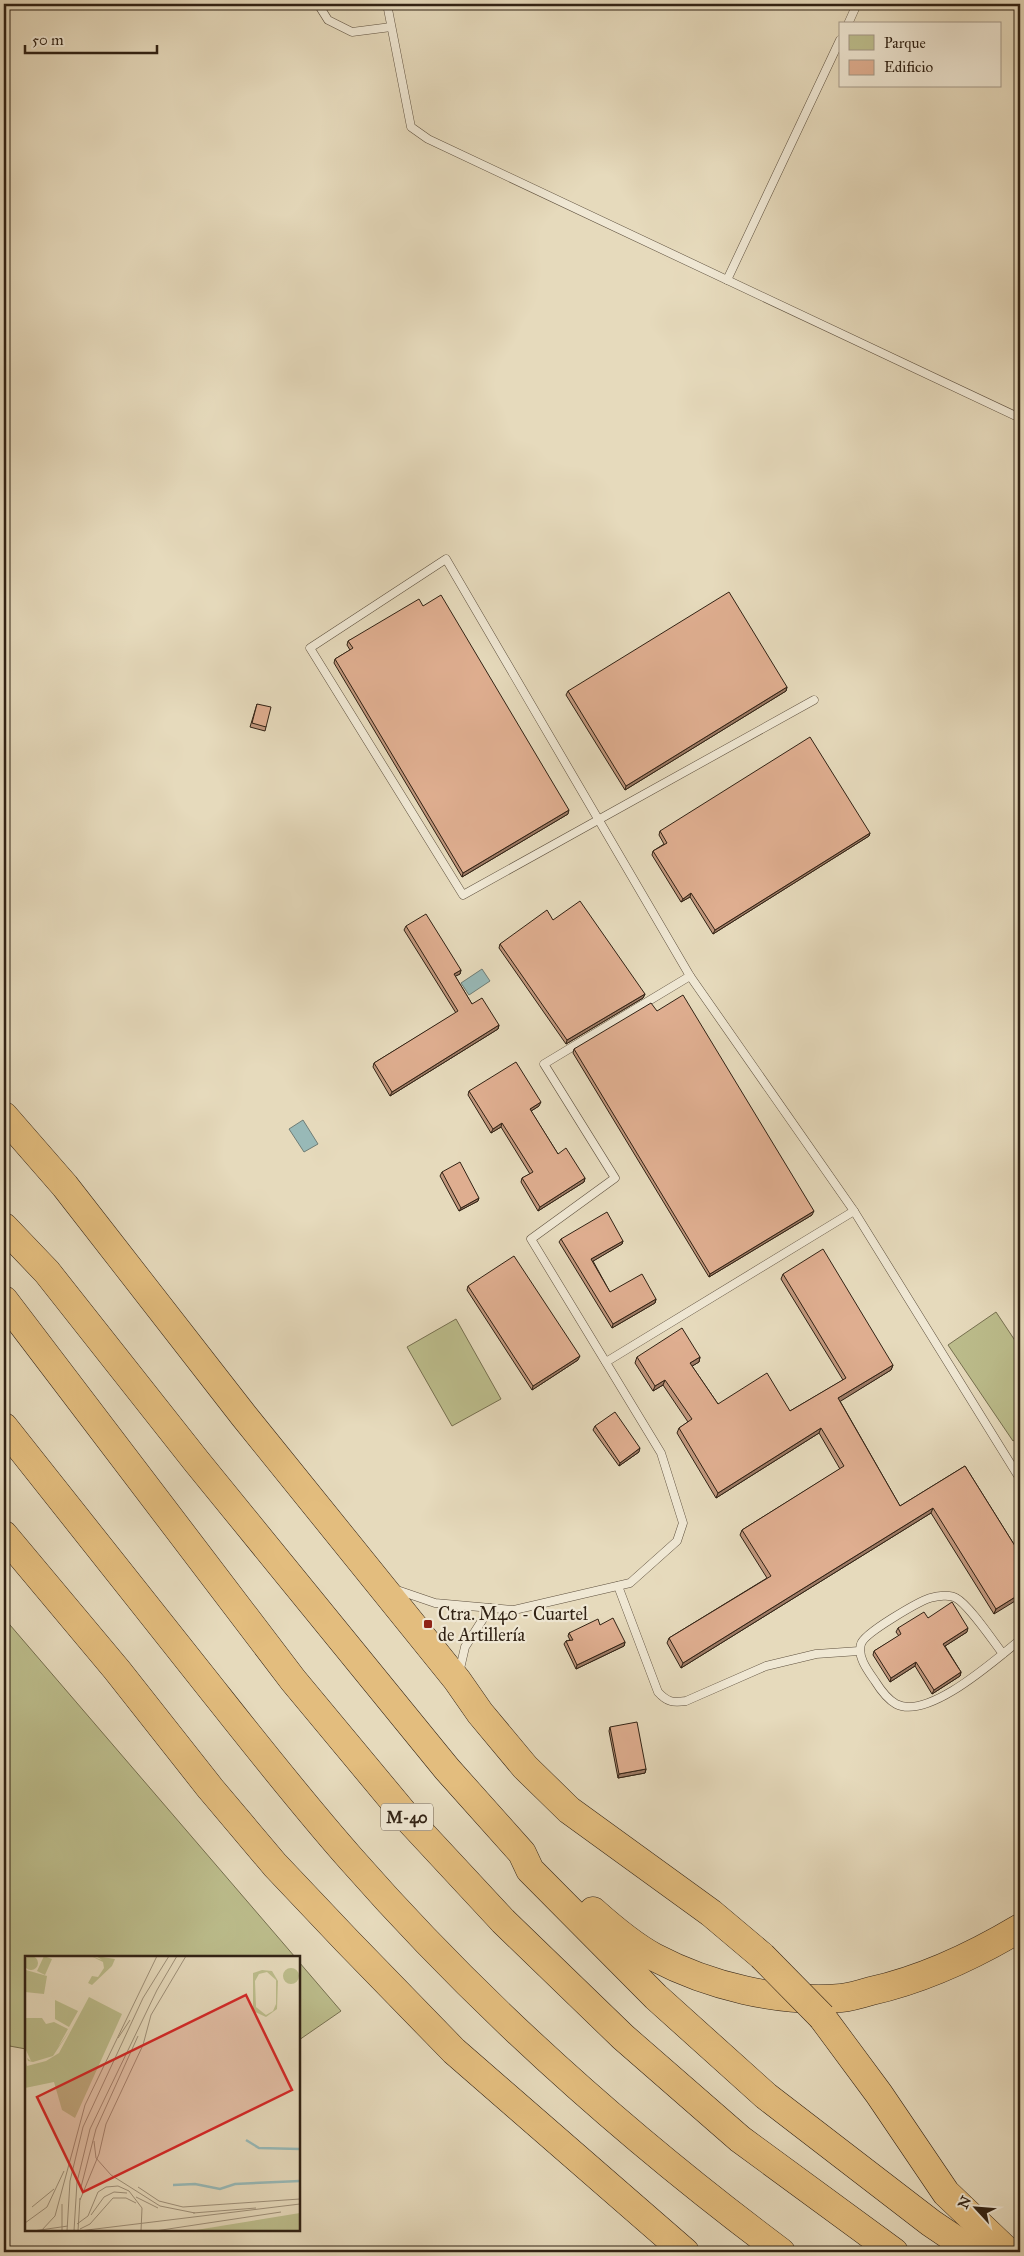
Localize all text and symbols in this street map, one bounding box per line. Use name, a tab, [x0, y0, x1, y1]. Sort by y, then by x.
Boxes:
scale bar	[25, 22, 158, 54]
legend	[839, 22, 1002, 88]
text: 50 m	[32, 31, 64, 49]
text: Parque	[884, 34, 926, 53]
text: Edificio	[884, 58, 933, 76]
place label: Ctra. M40 - Cuartel de Artillería	[438, 1603, 588, 1646]
marker: Ctra. M40 - Cuartel de Artillería	[422, 1618, 434, 1630]
road number: M-40	[381, 1804, 433, 1830]
inset map	[25, 1956, 300, 2231]
north arrow	[952, 2184, 1002, 2234]
text: N	[955, 2193, 975, 2212]

